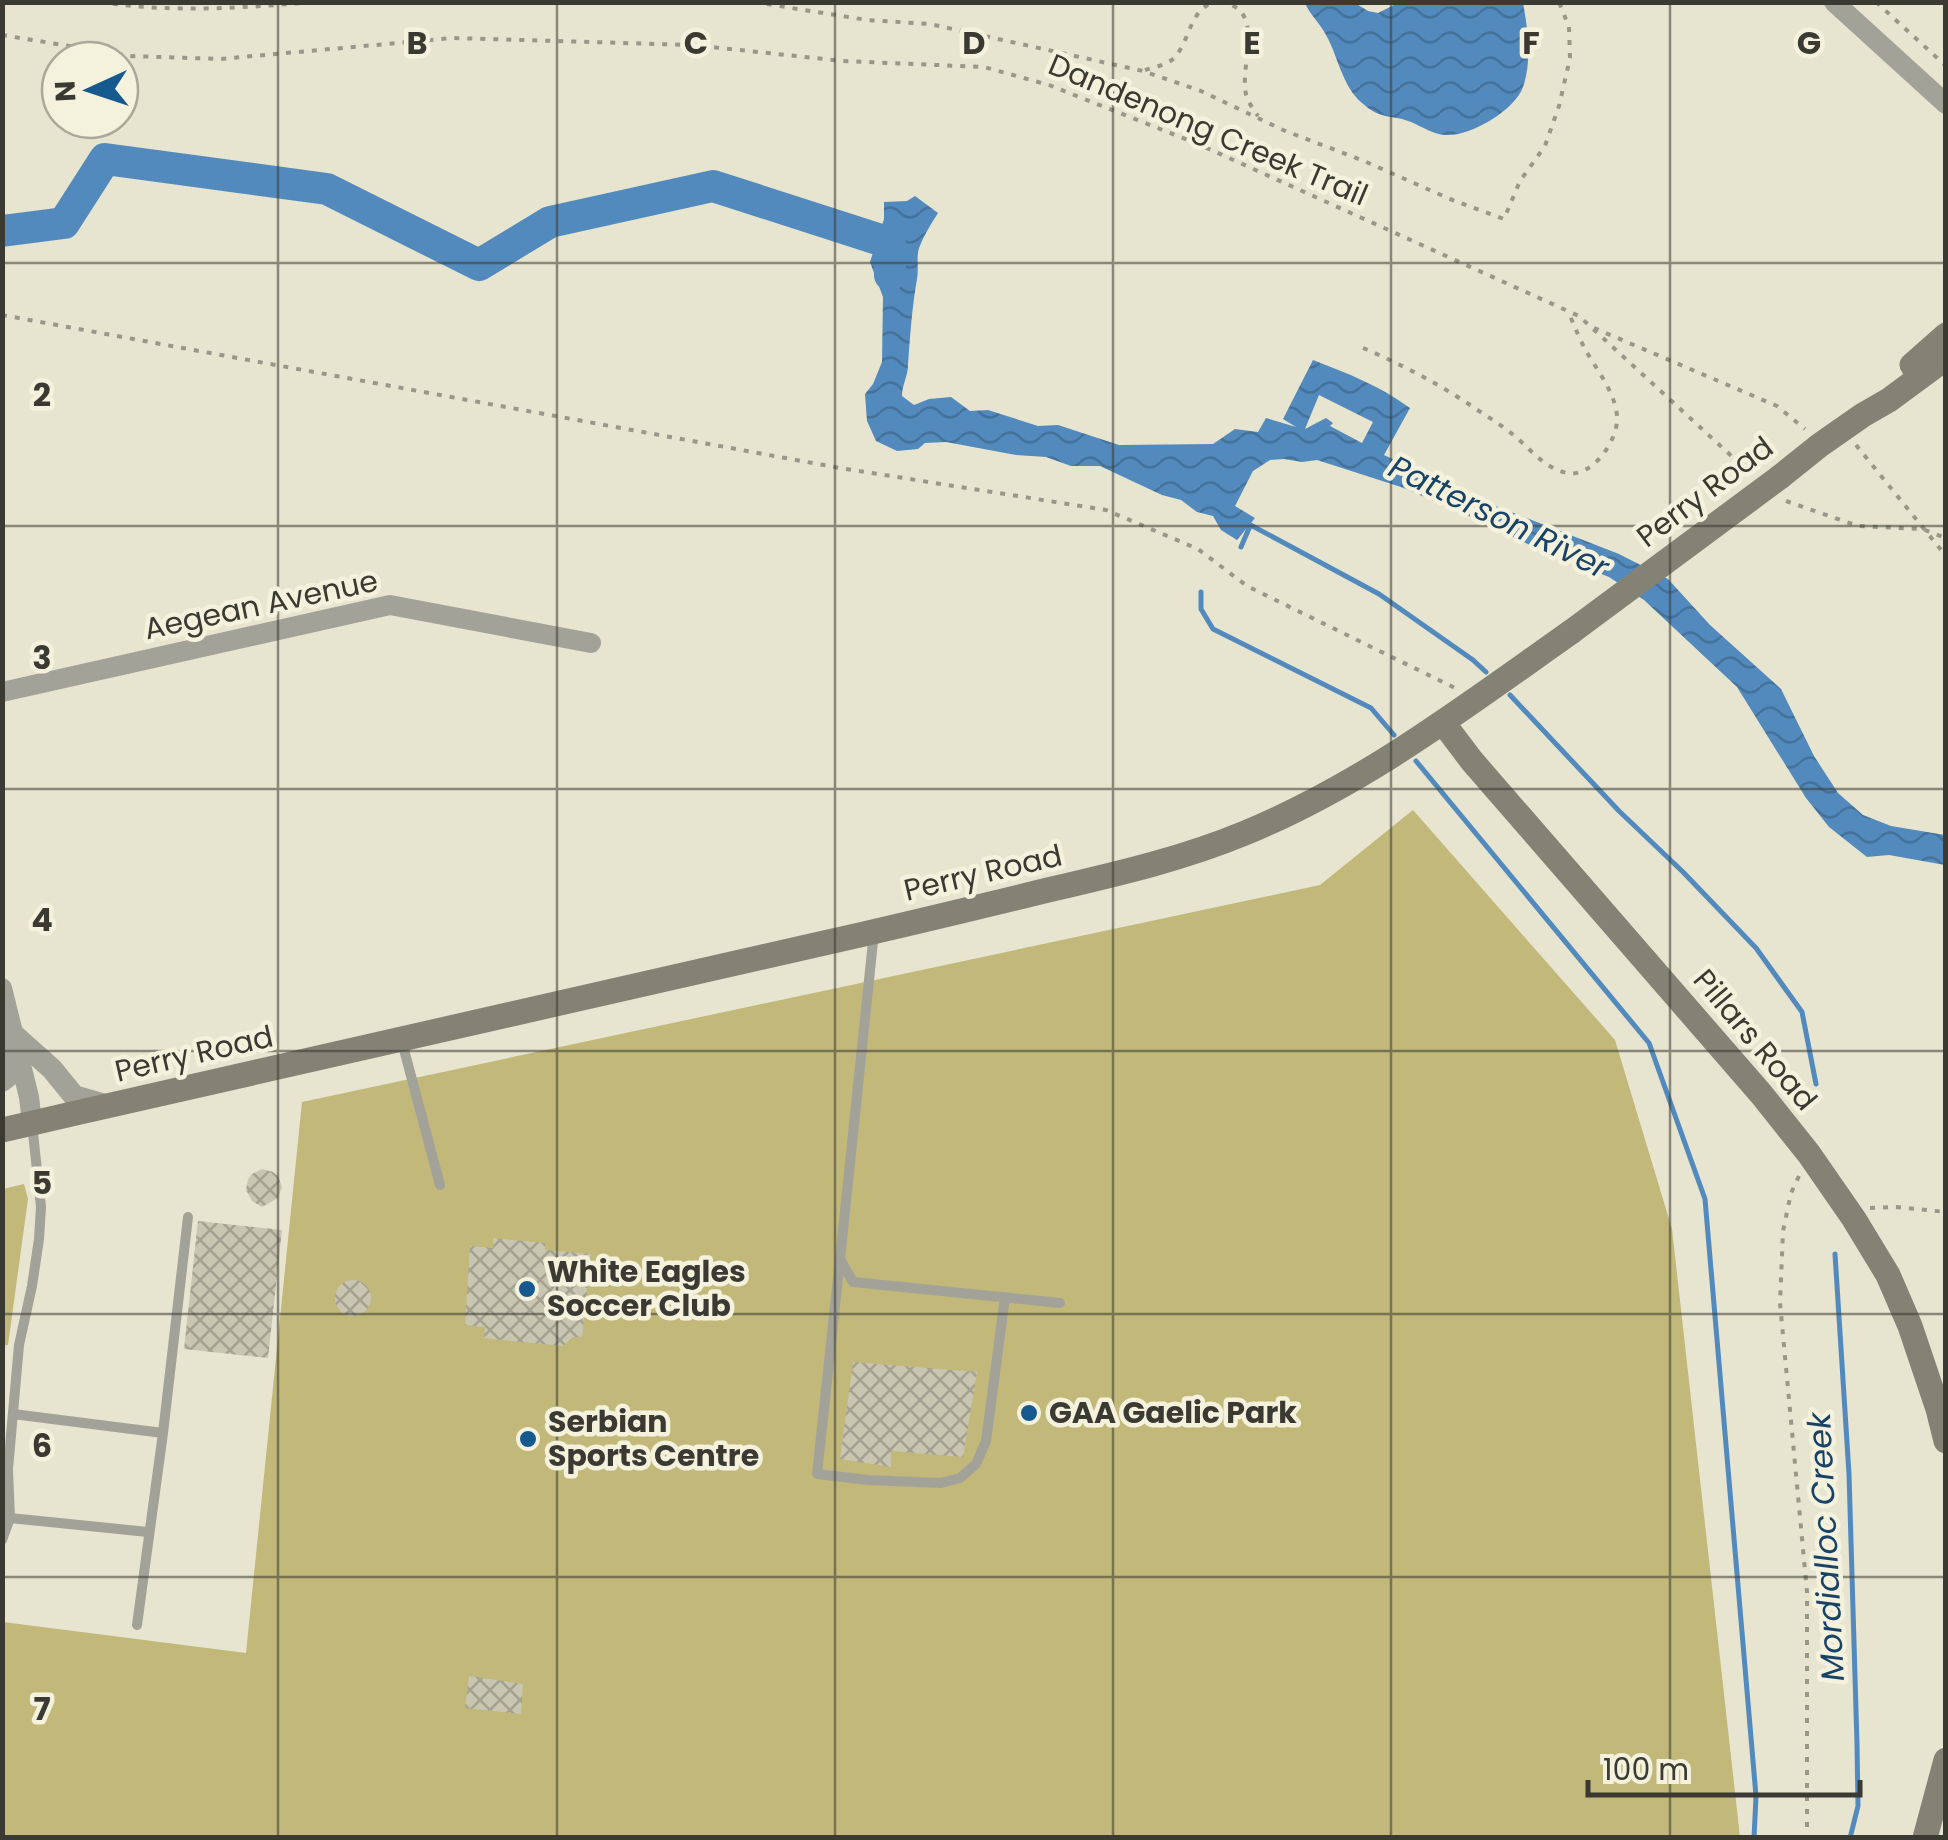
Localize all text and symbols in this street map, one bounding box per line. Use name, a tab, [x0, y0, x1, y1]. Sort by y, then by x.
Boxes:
text: B	[406, 20, 428, 65]
text: C	[684, 20, 708, 65]
text: D	[962, 20, 986, 65]
text: E	[1243, 20, 1261, 65]
text: F	[1522, 20, 1540, 65]
text: G	[1797, 20, 1821, 65]
north arrow	[40, 40, 140, 140]
street label: Dandenong Creek Trail	[1042, 43, 1374, 216]
text: N	[46, 80, 86, 103]
text: 2	[33, 372, 51, 417]
street label: Perry Road	[1627, 426, 1782, 557]
water label: Patterson River	[1382, 444, 1618, 590]
street label: Aegean Avenue	[140, 559, 382, 650]
text: 3	[32, 635, 52, 680]
street label: Perry Road	[899, 833, 1066, 912]
text: 4	[31, 897, 53, 942]
street label: Pillars Road	[1683, 960, 1827, 1120]
street label: Perry Road	[110, 1014, 277, 1093]
text: 5	[32, 1160, 52, 1205]
place label: White Eagles Soccer Club	[547, 1250, 746, 1327]
marker: White Eagles Soccer Club	[516, 1278, 538, 1300]
place label: GAA Gaelic Park	[1049, 1391, 1297, 1434]
place label: Serbian Sports Centre	[548, 1400, 759, 1477]
marker: GAA Gaelic Park	[1018, 1402, 1040, 1424]
water label: Mordialloc Creek	[1796, 1410, 1855, 1683]
text: 6	[32, 1423, 52, 1468]
marker: Serbian Sports Centre	[517, 1428, 539, 1450]
text: 7	[33, 1686, 51, 1731]
scale bar	[1588, 1735, 1860, 1797]
text: 100 m	[1603, 1748, 1689, 1791]

